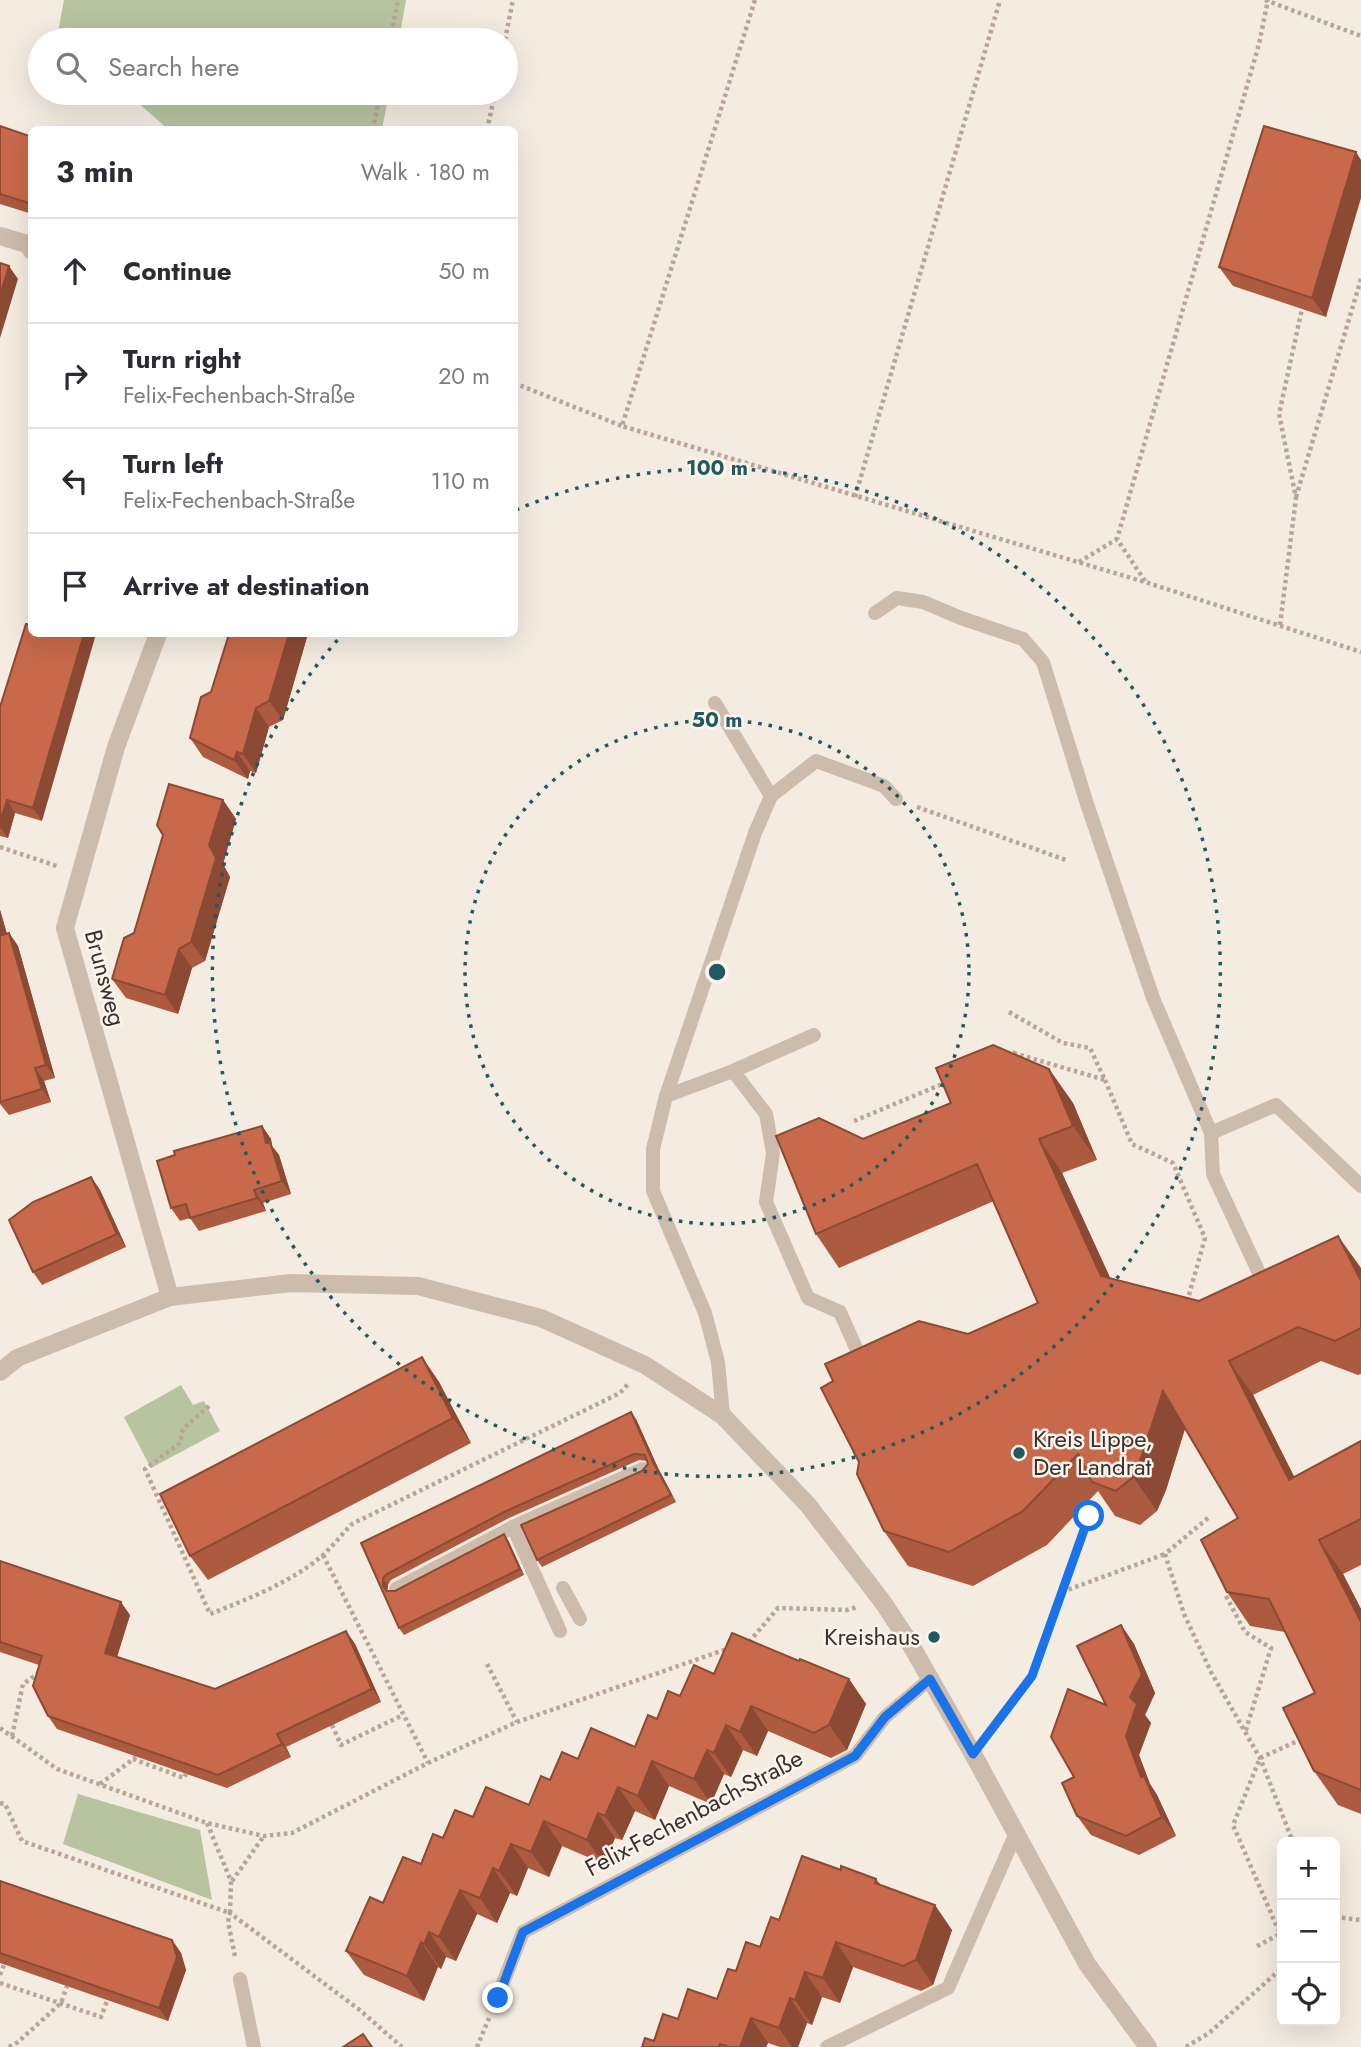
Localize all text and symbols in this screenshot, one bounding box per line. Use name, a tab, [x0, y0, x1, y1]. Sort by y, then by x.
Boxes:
search box	[28, 28, 518, 105]
icon: search	[52, 48, 90, 86]
text: Search here	[108, 48, 240, 86]
text: 3 min	[56, 150, 134, 193]
text: Walk · 180 m	[361, 155, 490, 189]
icon: ahead	[56, 252, 94, 290]
text: Continue	[123, 252, 232, 290]
text: 50 m	[438, 254, 490, 288]
text: Turn right	[123, 340, 241, 378]
icon: right	[56, 357, 94, 395]
text: 20 m	[438, 359, 490, 393]
text: Felix-Fechenbach-Straße	[123, 378, 355, 412]
text: Turn left	[123, 445, 223, 483]
text: 100 m	[686, 453, 748, 483]
icon: left	[56, 462, 94, 500]
text: 110 m	[431, 464, 490, 498]
text: Felix-Fechenbach-Straße	[123, 483, 355, 517]
icon: arrive	[56, 567, 94, 605]
text: Arrive at destination	[123, 567, 370, 605]
text: 50 m	[692, 705, 742, 735]
street label: Brunsweg	[76, 926, 135, 1030]
centre of rings	[705, 960, 729, 984]
place label: Kreis Lippe, Der Landrat	[1033, 1421, 1153, 1484]
marker: Kreis Lippe, Der Landrat	[1011, 1445, 1027, 1461]
route start	[1073, 1500, 1104, 1531]
place label: Kreishaus	[824, 1619, 920, 1654]
marker: Kreishaus	[926, 1629, 942, 1645]
street label: Felix-Fechenbach-Straße	[579, 1740, 809, 1885]
map controls	[1277, 1837, 1340, 2026]
button: +	[1277, 1837, 1340, 1900]
button: −	[1277, 1900, 1340, 1963]
button: locate	[1277, 1963, 1340, 2026]
route end	[482, 1982, 513, 2013]

